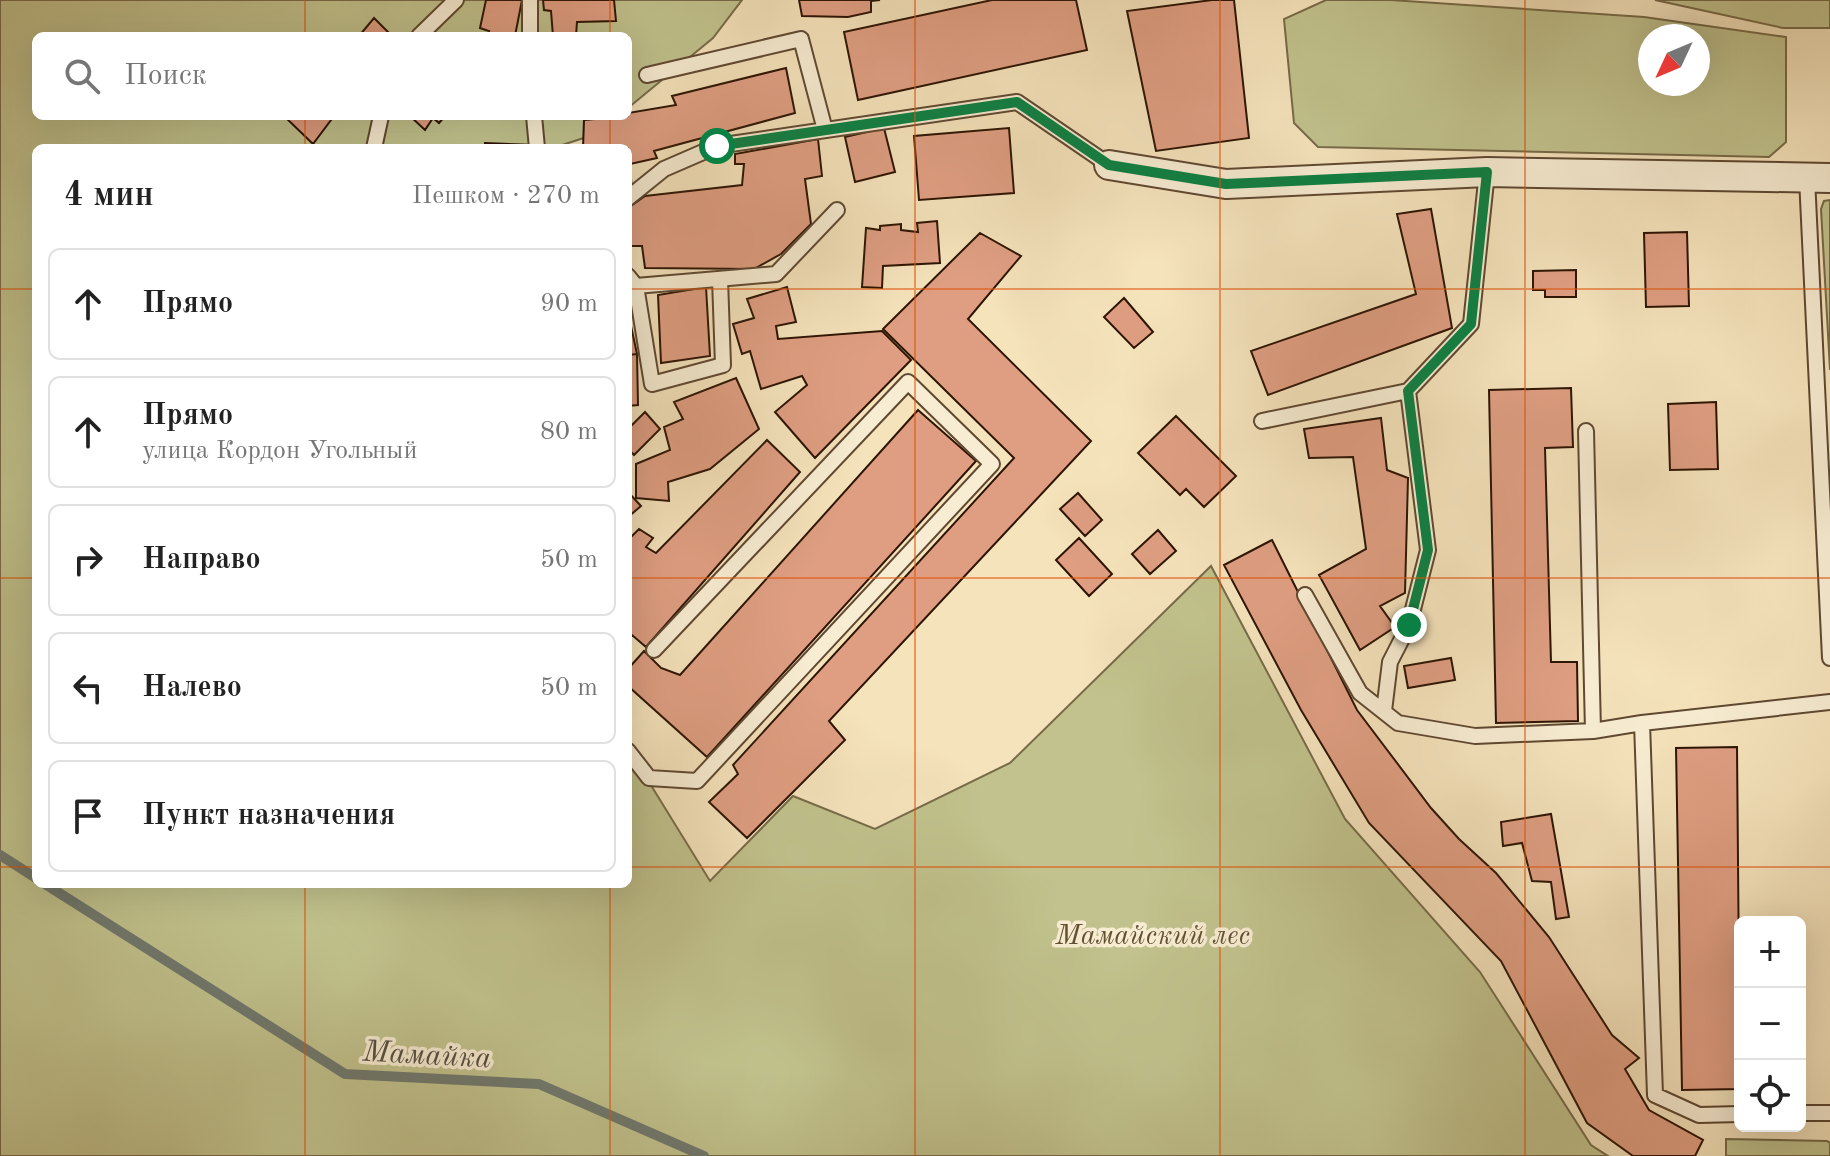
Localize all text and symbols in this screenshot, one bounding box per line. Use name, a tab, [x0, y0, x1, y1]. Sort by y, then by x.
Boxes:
north arrow	[1638, 24, 1710, 96]
search box	[32, 32, 632, 120]
icon: search	[60, 54, 104, 98]
text: Поиск	[124, 61, 207, 91]
route start	[699, 128, 735, 164]
text: 4 мин	[64, 179, 154, 213]
text: Пешком · 270 m	[412, 183, 600, 209]
icon: ahead	[66, 282, 110, 326]
text: Прямо	[142, 289, 233, 319]
text: 90 m	[540, 291, 598, 317]
text: Прямо	[142, 401, 233, 431]
icon: ahead	[66, 410, 110, 454]
text: 80 m	[540, 419, 598, 445]
text: улица Кордон Угольный	[142, 438, 417, 464]
icon: right	[66, 538, 110, 582]
text: Направо	[142, 545, 261, 575]
text: 50 m	[540, 547, 598, 573]
route end	[1391, 607, 1427, 643]
icon: left	[66, 666, 110, 710]
text: Налево	[142, 673, 242, 703]
text: 50 m	[540, 675, 598, 701]
icon: arrive	[66, 794, 110, 838]
text: Пункт назначения	[142, 801, 395, 831]
map controls	[1734, 916, 1806, 1132]
button: +	[1734, 916, 1806, 988]
park label: Мамайский лес	[1055, 923, 1250, 951]
button: −	[1734, 988, 1806, 1060]
water label: Мамайка	[361, 1038, 492, 1074]
button: locate	[1734, 1060, 1806, 1132]

